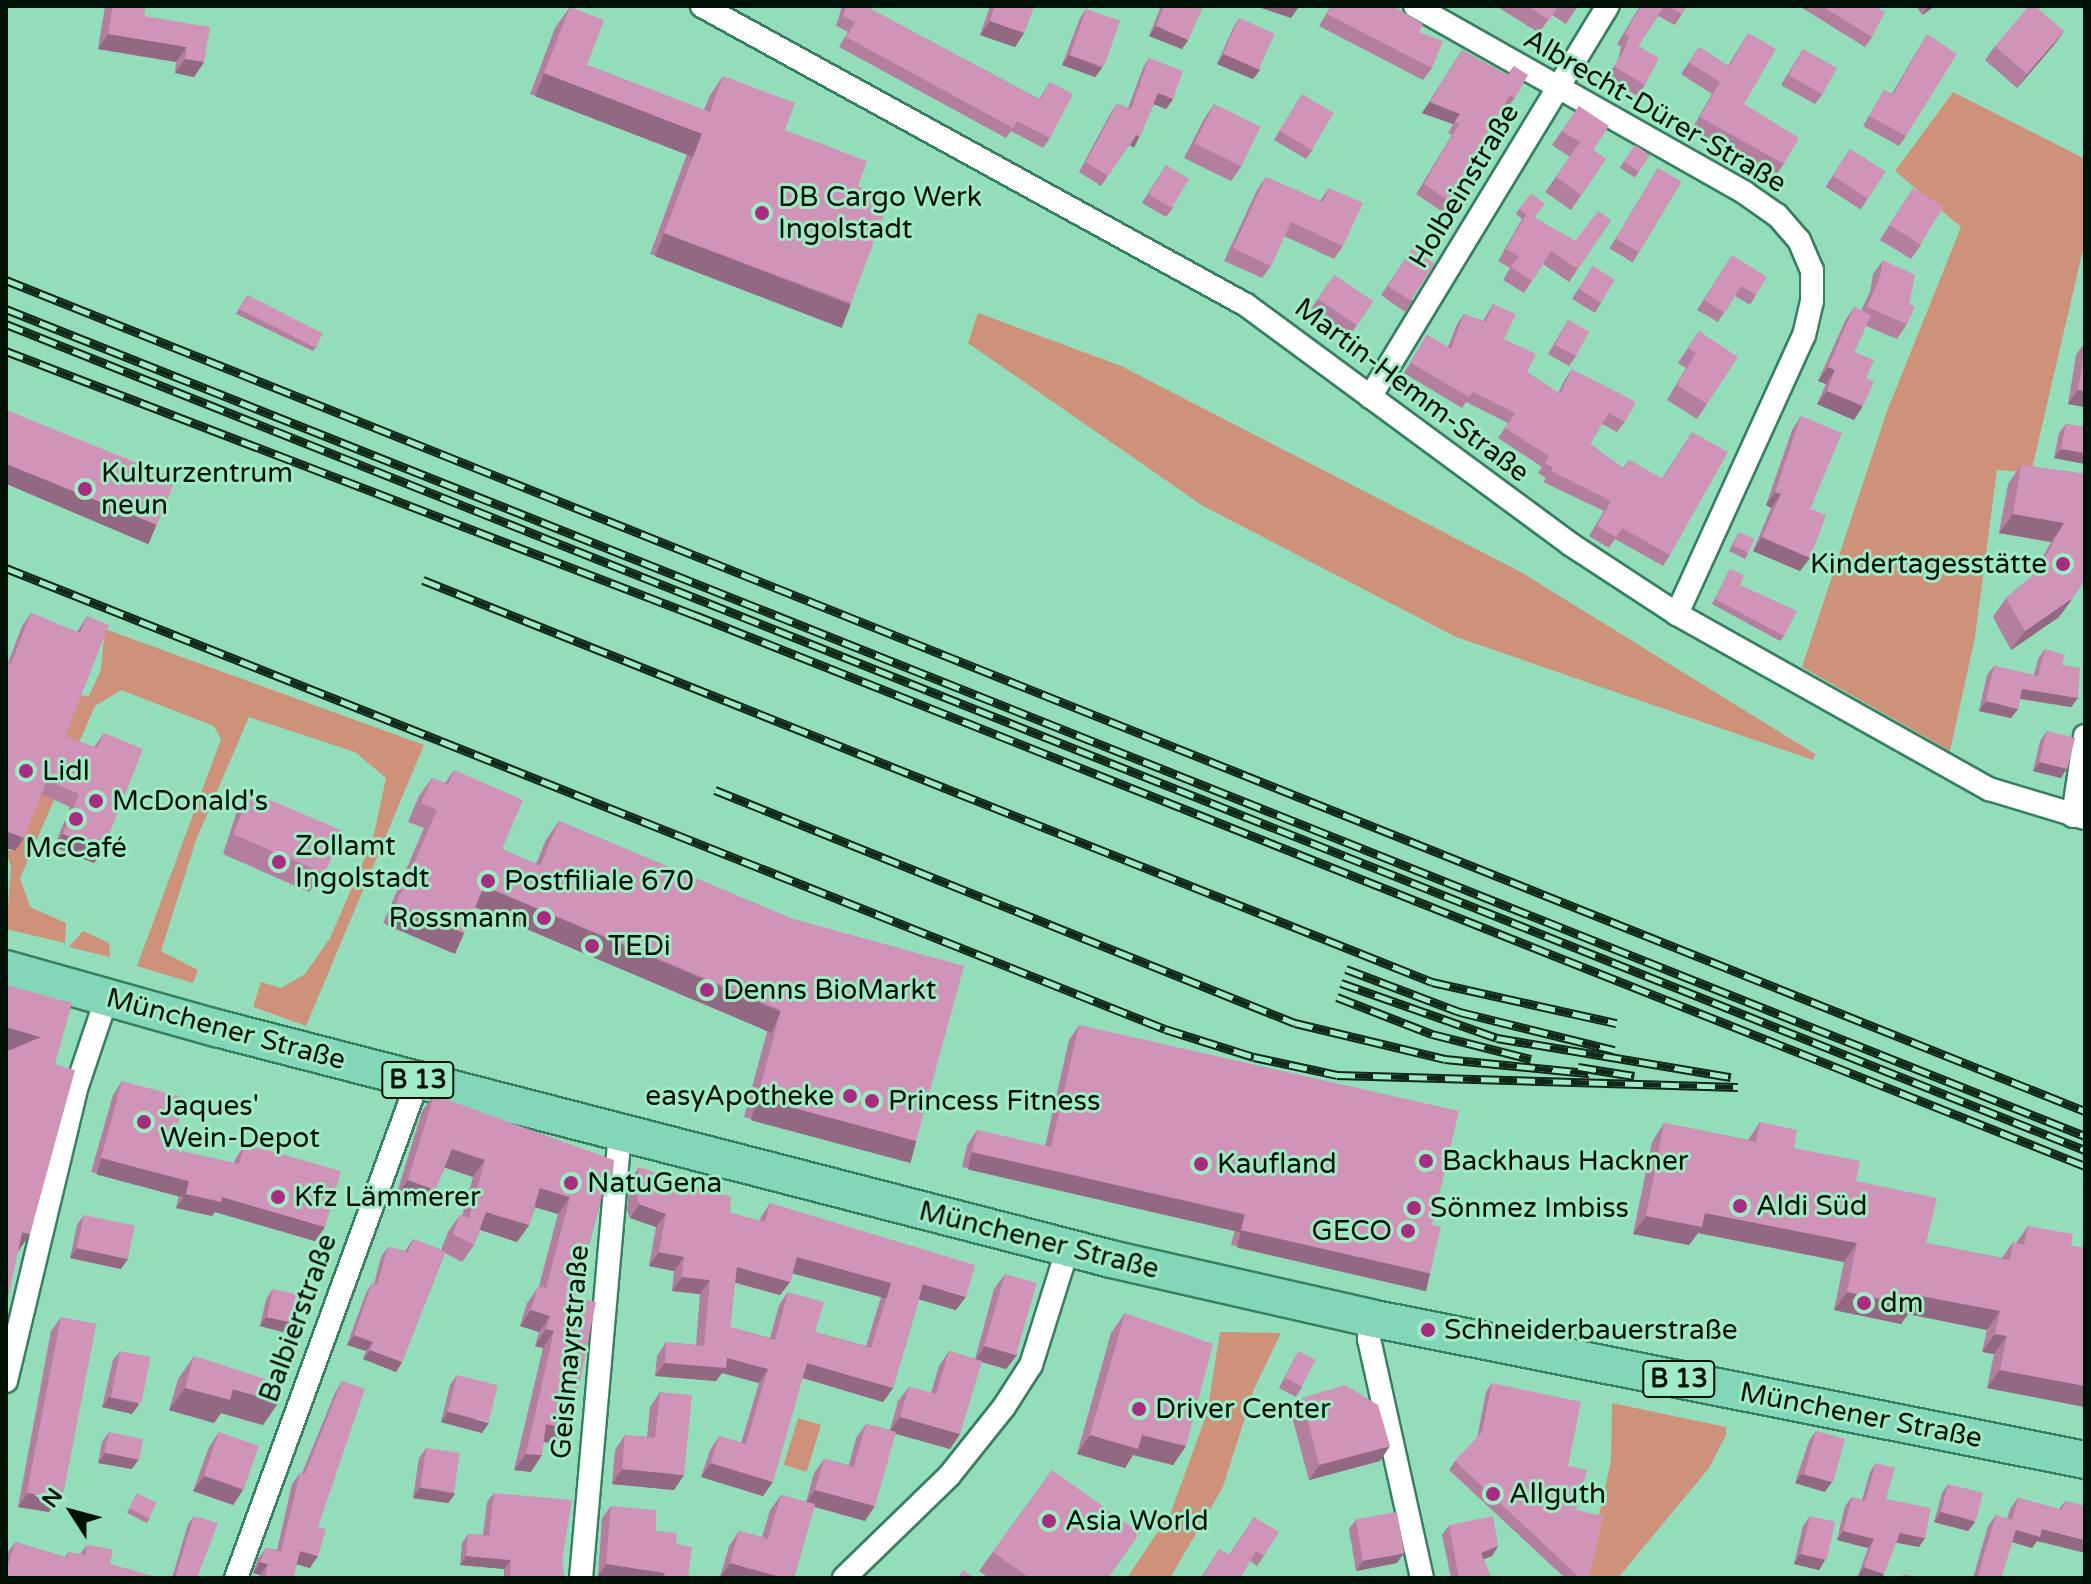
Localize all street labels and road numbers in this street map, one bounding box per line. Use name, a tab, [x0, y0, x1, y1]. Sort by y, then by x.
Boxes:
street label: Albrecht-Dürer-Straße	[1518, 22, 1792, 200]
street label: Holbeinstraße	[1402, 98, 1526, 274]
street label: Martin-Hemm-Straße	[1288, 291, 1536, 489]
street label: Münchener Straße	[103, 981, 349, 1077]
road number: B 13	[380, 1058, 456, 1102]
street label: Münchener Straße	[916, 1194, 1162, 1286]
street label: Balbierstraße	[252, 1229, 344, 1407]
street label: Geislmayrstraße	[544, 1244, 596, 1460]
road number: B 13	[1641, 1357, 1717, 1401]
street label: Münchener Straße	[1737, 1375, 1985, 1455]

